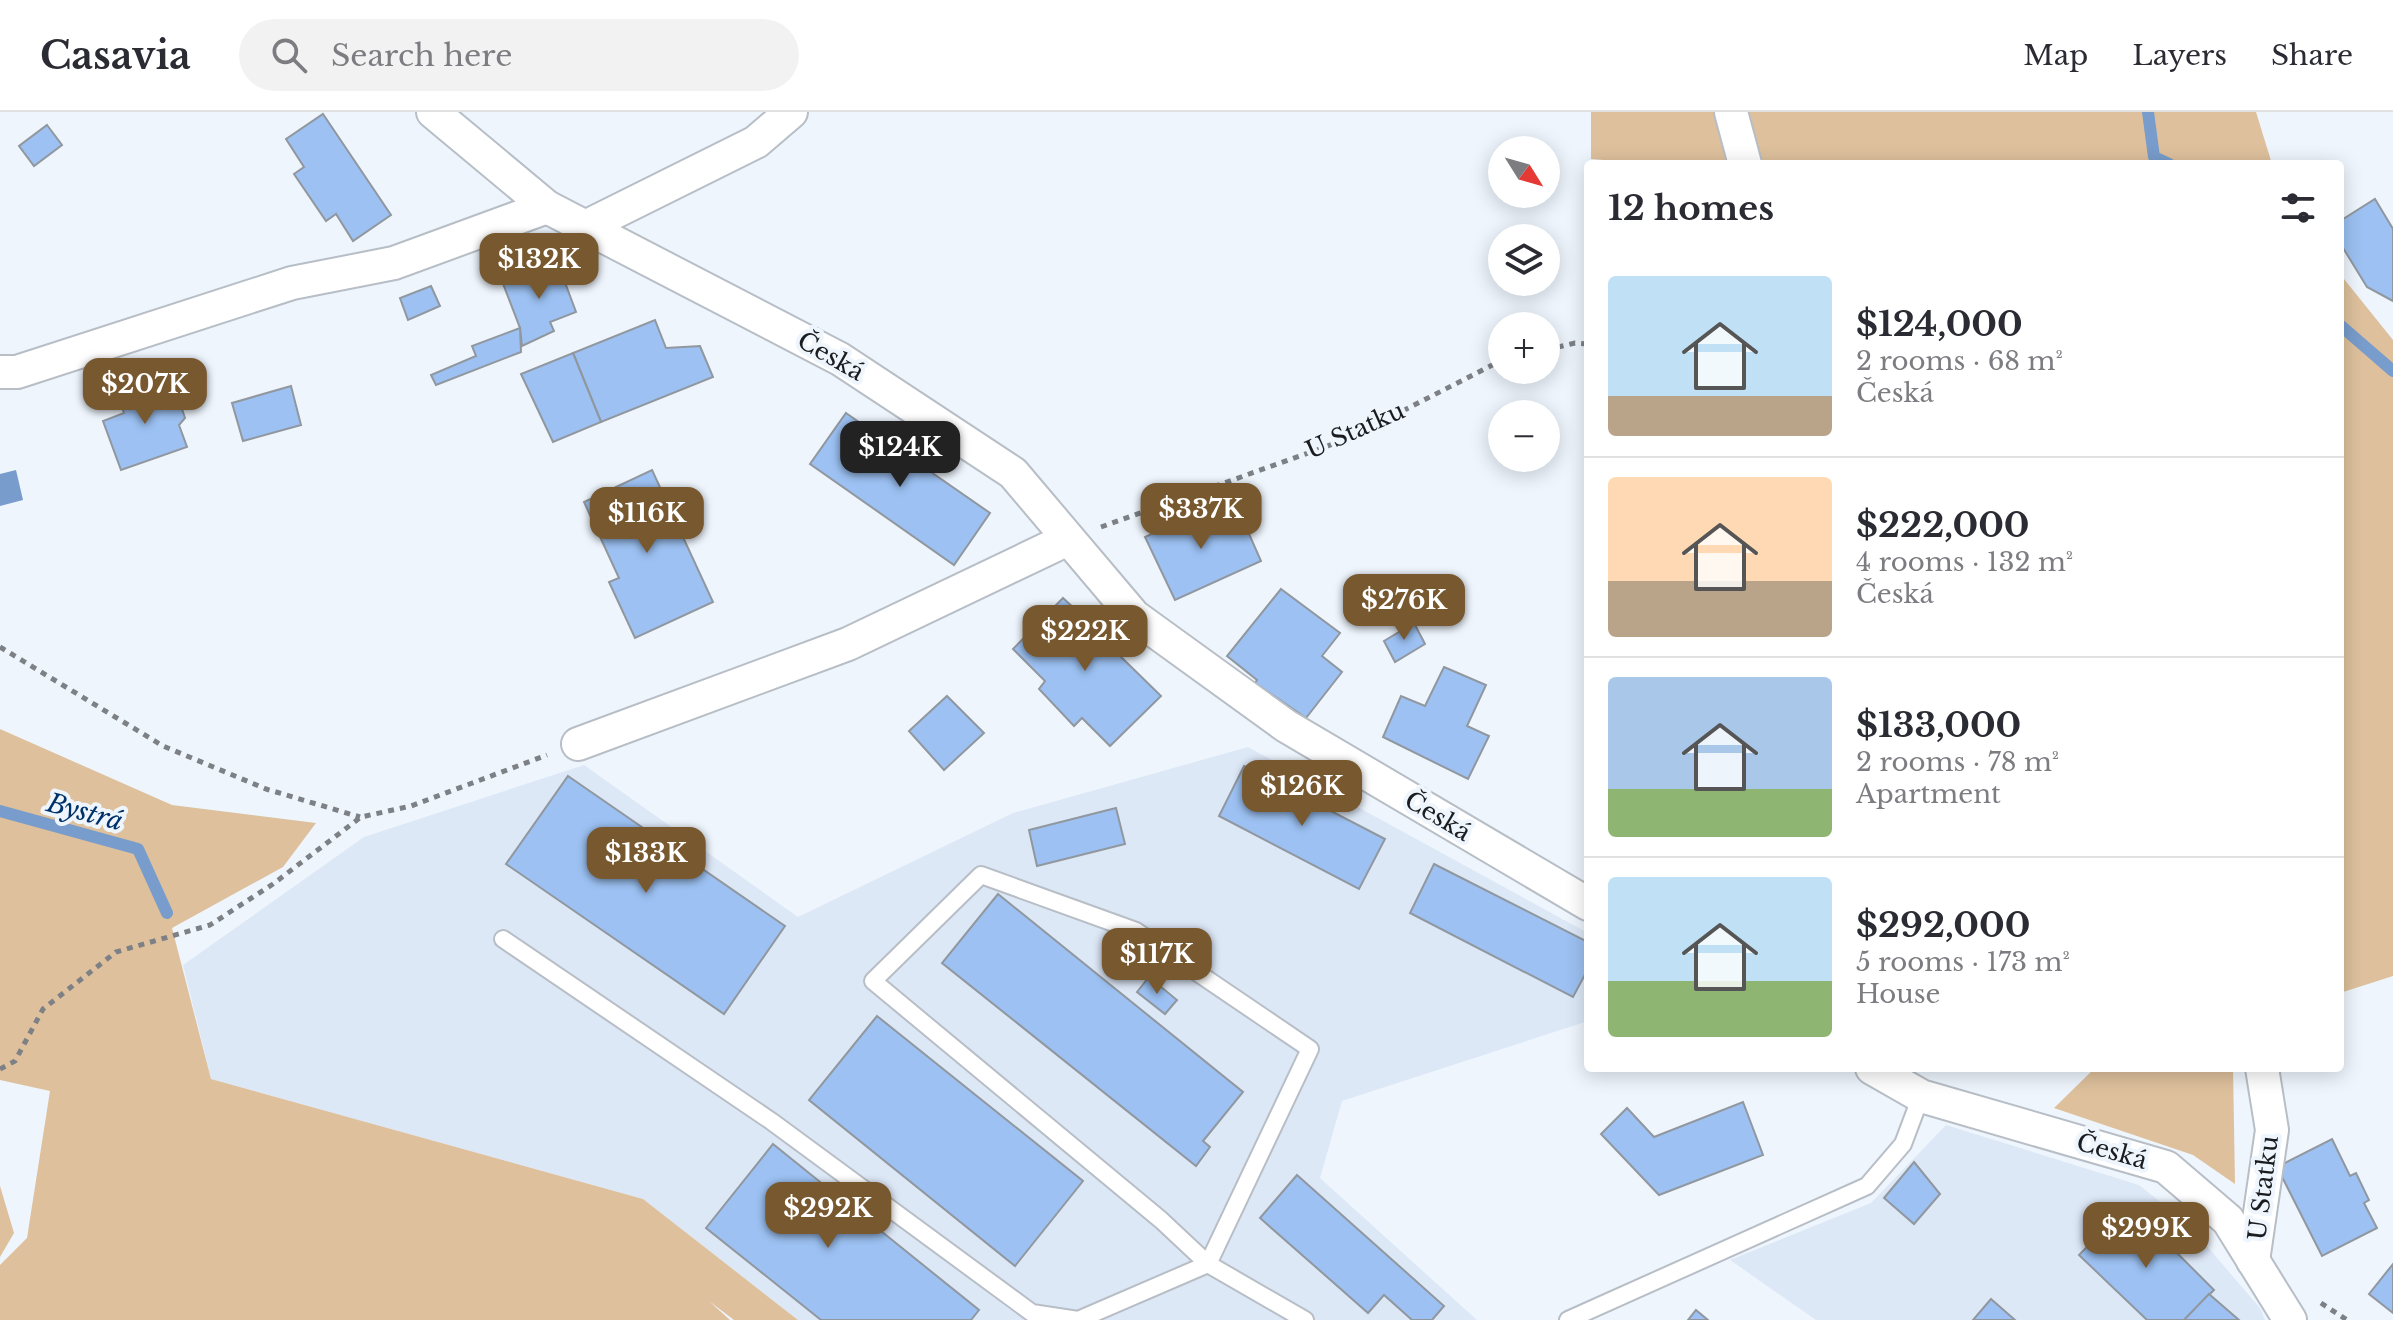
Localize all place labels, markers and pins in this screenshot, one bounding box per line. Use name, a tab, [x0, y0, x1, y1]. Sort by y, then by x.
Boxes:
pin: $132K	[483, 233, 595, 301]
pin: $207K	[89, 358, 201, 426]
pin: $124K	[844, 421, 956, 489]
pin: $337K	[1145, 483, 1257, 551]
pin: $116K	[591, 487, 703, 555]
pin: $276K	[1348, 574, 1460, 642]
pin: $222K	[1029, 605, 1141, 673]
pin: $126K	[1246, 760, 1358, 828]
pin: $133K	[590, 827, 702, 895]
pin: $117K	[1101, 928, 1213, 996]
pin: $292K	[772, 1182, 884, 1250]
pin: $299K	[2090, 1202, 2202, 1270]

